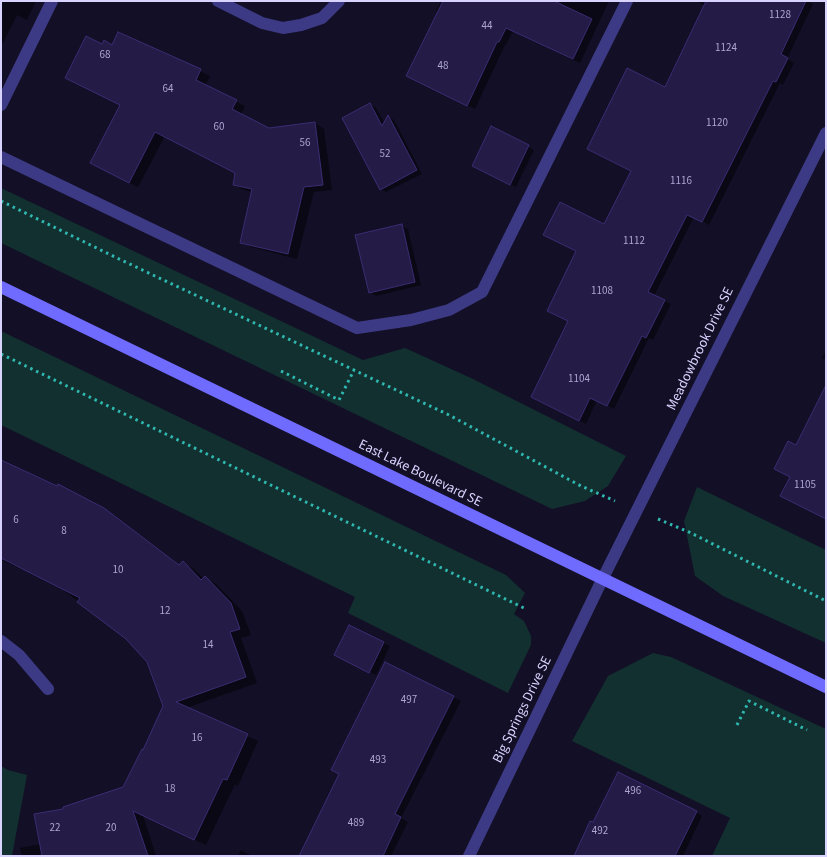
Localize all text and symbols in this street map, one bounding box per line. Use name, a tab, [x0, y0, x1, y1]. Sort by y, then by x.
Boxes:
house number: 1128	[769, 9, 791, 23]
house number: 44	[482, 20, 492, 34]
house number: 1124	[715, 42, 737, 56]
house number: 68	[100, 49, 110, 63]
house number: 48	[438, 60, 448, 74]
house number: 64	[163, 83, 173, 97]
house number: 1120	[706, 117, 728, 131]
house number: 60	[214, 121, 224, 135]
house number: 56	[300, 137, 310, 151]
house number: 52	[380, 148, 390, 162]
house number: 1116	[670, 175, 692, 189]
house number: 1112	[623, 235, 645, 249]
house number: 1108	[591, 285, 613, 299]
street label: Meadowbrook Drive SE	[664, 285, 738, 413]
house number: 1104	[568, 373, 590, 387]
street label: East Lake Boulevard SE	[356, 437, 484, 511]
house number: 1105	[794, 479, 816, 493]
house number: 6	[13, 514, 19, 528]
house number: 8	[61, 525, 67, 539]
house number: 10	[113, 564, 123, 578]
house number: 12	[160, 605, 170, 619]
house number: 14	[203, 639, 213, 653]
street label: Big Springs Drive SE	[490, 654, 556, 766]
house number: 497	[401, 694, 417, 708]
house number: 16	[192, 732, 202, 746]
house number: 493	[370, 754, 386, 768]
house number: 18	[165, 783, 175, 797]
house number: 496	[625, 785, 641, 799]
house number: 489	[348, 817, 364, 831]
house number: 22	[50, 822, 60, 836]
house number: 20	[106, 822, 116, 836]
house number: 492	[592, 825, 608, 839]

